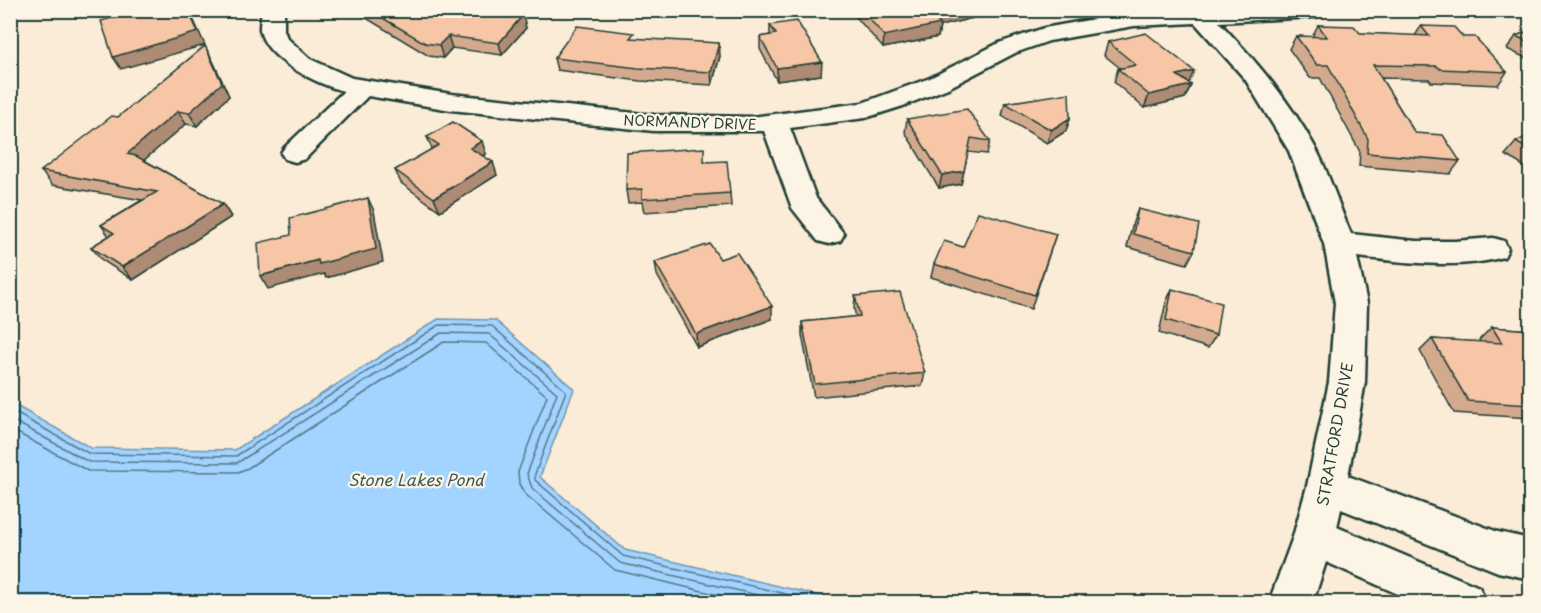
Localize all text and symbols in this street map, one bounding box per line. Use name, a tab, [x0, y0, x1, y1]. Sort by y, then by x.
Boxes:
street label: NORMANDY DRIVE	[623, 109, 757, 135]
street label: STRATFORD DRIVE	[1310, 360, 1358, 508]
water label: Stone Lakes Pond	[348, 467, 486, 491]

